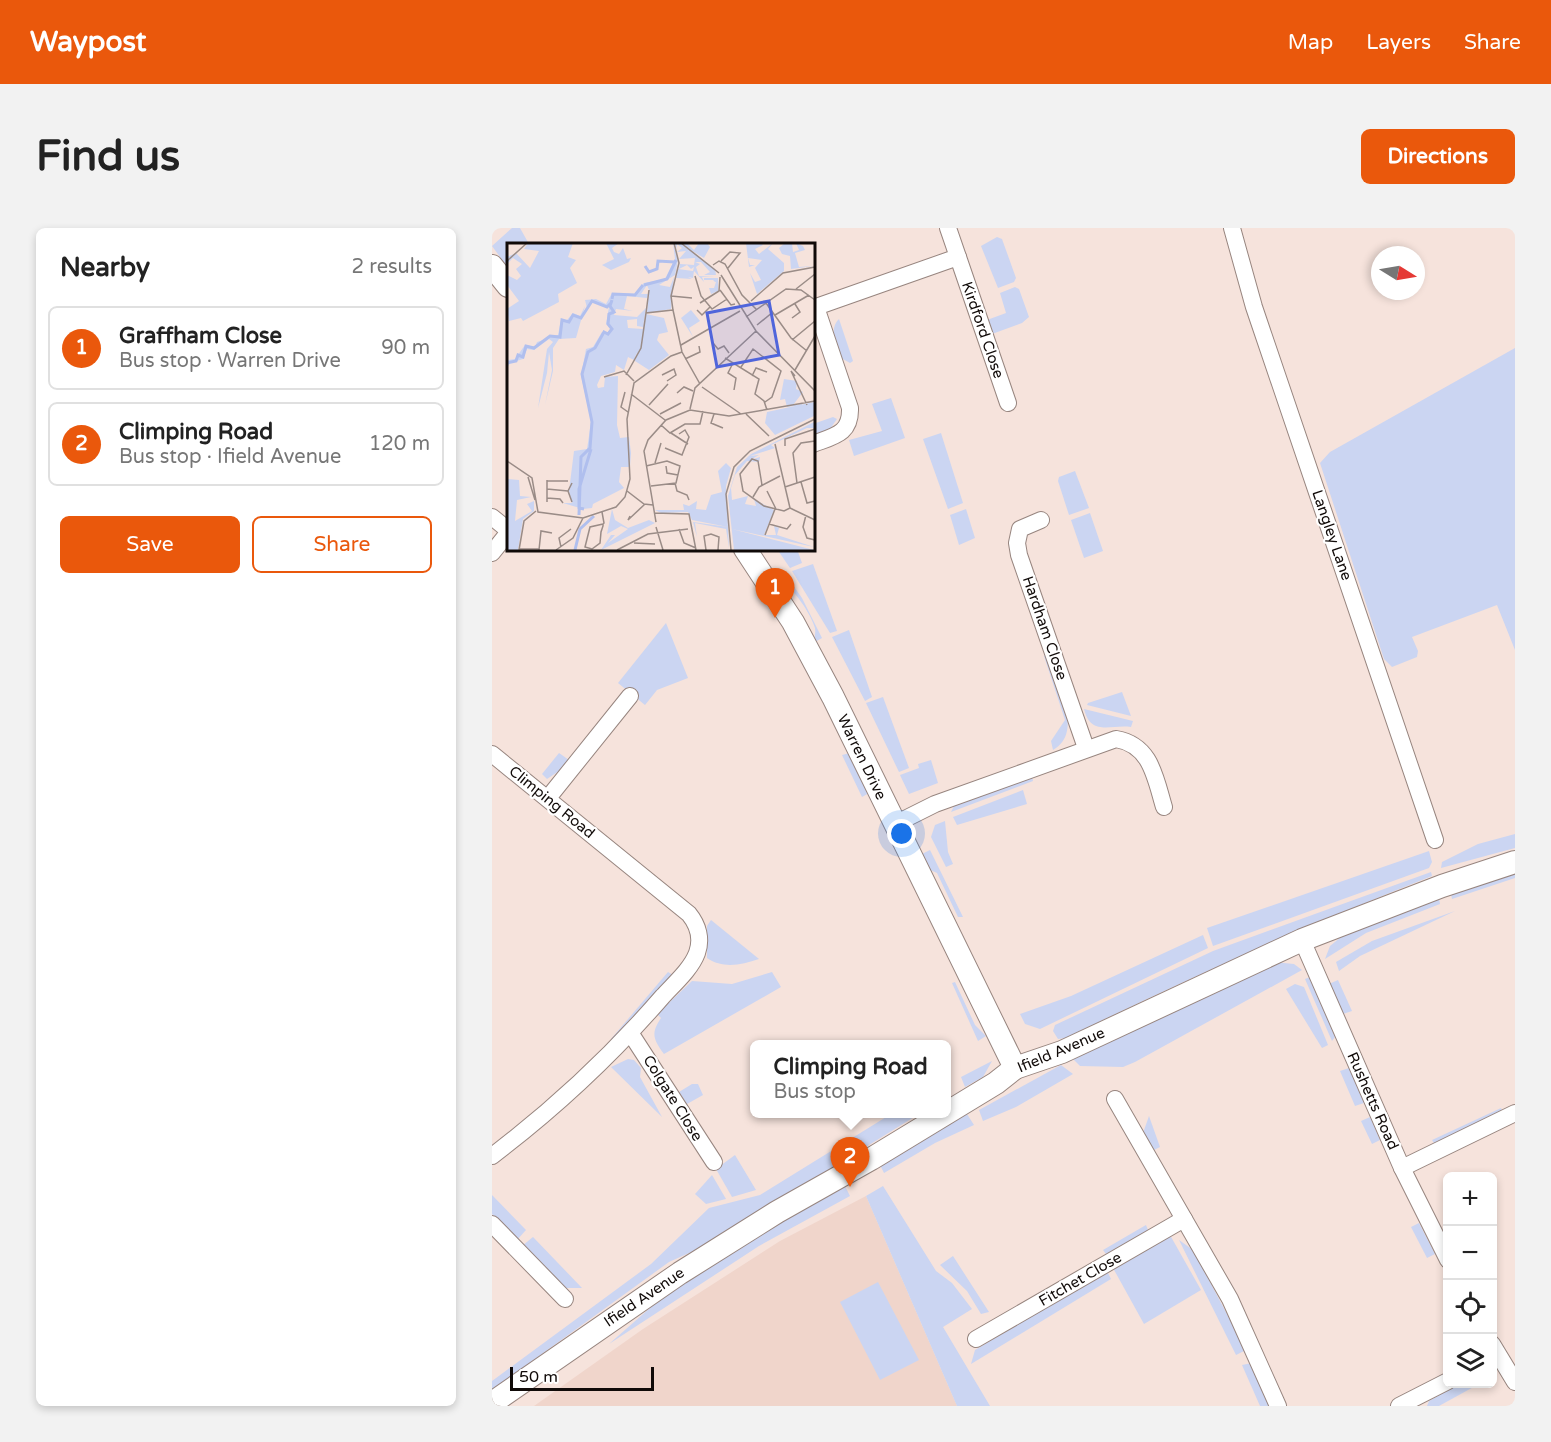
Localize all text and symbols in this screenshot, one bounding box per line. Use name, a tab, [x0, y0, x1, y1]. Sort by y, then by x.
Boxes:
text: Waypost	[30, 25, 146, 59]
text: Map	[1288, 30, 1333, 55]
text: Layers	[1366, 30, 1431, 55]
text: Share	[1464, 30, 1521, 55]
button: Directions	[1361, 129, 1515, 184]
text: Find us	[36, 131, 180, 182]
inset map	[507, 243, 814, 550]
north arrow	[1371, 246, 1425, 300]
text: Nearby	[60, 252, 150, 283]
text: 2 results	[352, 255, 432, 279]
street label: Kirdford Close	[958, 279, 1008, 381]
text: Graffham Close	[119, 323, 282, 349]
text: 1	[75, 336, 88, 360]
text: 90 m	[381, 336, 430, 360]
text: Bus stop · Warren Drive	[119, 349, 341, 373]
text: Climping Road	[119, 419, 273, 445]
text: 2	[75, 432, 88, 456]
text: 120 m	[369, 432, 430, 456]
text: Bus stop · Ifield Avenue	[119, 445, 341, 469]
street label: Langley Lane	[1308, 487, 1356, 583]
button: Save	[60, 516, 240, 573]
button: Share	[252, 516, 432, 573]
pin: 1	[756, 568, 794, 618]
street label: Hardham Close	[1019, 574, 1071, 682]
street label: Warren Drive	[834, 711, 890, 803]
street label: Climping Road	[506, 762, 598, 842]
your location	[887, 819, 916, 848]
street label: Ifield Avenue	[1015, 1024, 1107, 1076]
popup	[750, 1040, 951, 1118]
street label: Rushetts Road	[1343, 1049, 1403, 1153]
street label: Colgate Close	[639, 1052, 707, 1144]
text: Climping Road	[773, 1054, 928, 1080]
text: Bus stop	[773, 1080, 856, 1104]
pin: 2	[830, 1138, 870, 1187]
map controls	[1443, 1172, 1497, 1388]
button: +	[1443, 1172, 1497, 1226]
button: −	[1443, 1226, 1497, 1280]
street label: Fitchet Close	[1035, 1248, 1125, 1310]
street label: Ifield Avenue	[600, 1264, 688, 1330]
button: locate	[1443, 1280, 1497, 1334]
button: layers	[1443, 1334, 1497, 1388]
scale bar	[510, 1364, 654, 1392]
text: 50 m	[519, 1367, 558, 1387]

